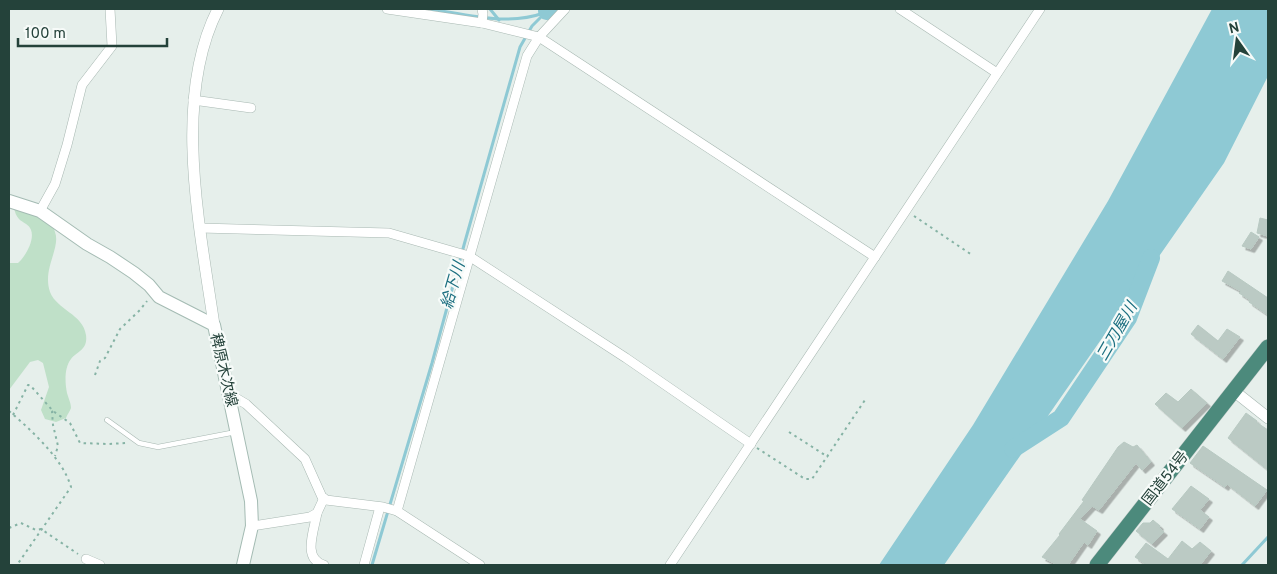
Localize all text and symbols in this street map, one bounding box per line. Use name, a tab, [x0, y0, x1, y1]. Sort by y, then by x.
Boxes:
scale bar	[18, 15, 166, 47]
north arrow	[1212, 15, 1262, 65]
text: N	[1227, 19, 1241, 38]
text: 100 m	[25, 25, 66, 44]
water label: 給下川	[438, 258, 471, 311]
water label: 三刀屋川	[1093, 298, 1143, 365]
street label: 稗原木次線	[205, 332, 240, 409]
street label: 国道54号	[1139, 448, 1193, 510]

